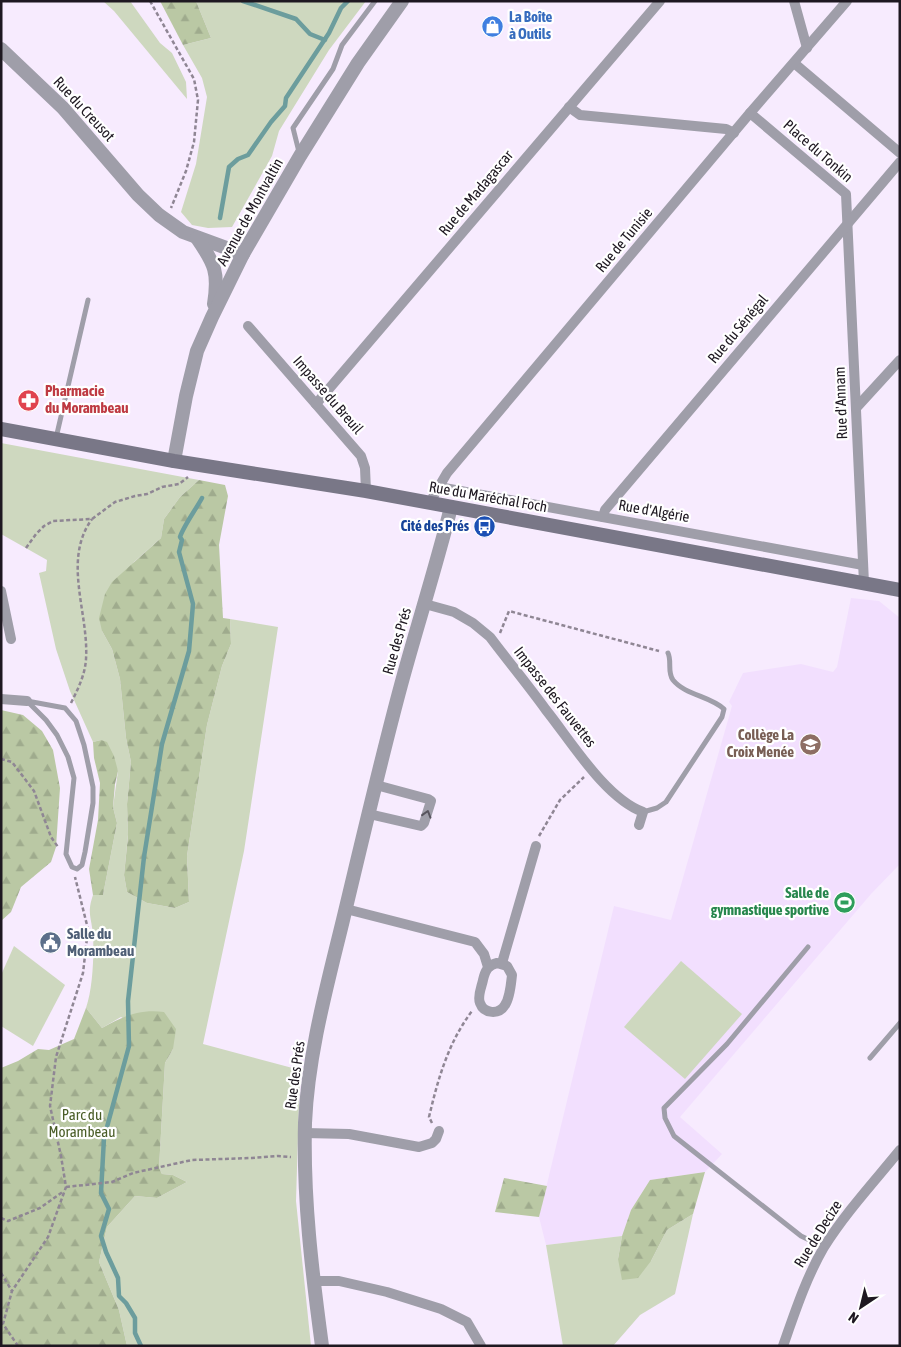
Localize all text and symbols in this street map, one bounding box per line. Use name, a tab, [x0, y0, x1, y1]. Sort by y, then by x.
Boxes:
place label: La Boîte à Outils	[509, 8, 553, 42]
shop icon: La Boîte à Outils	[481, 14, 505, 38]
street label: Rue du Creusot	[50, 73, 119, 144]
street label: Place du Tonkin	[780, 116, 856, 185]
street label: Rue de Madagascar	[435, 146, 517, 239]
street label: Avenue de Montvaltin	[213, 155, 286, 268]
street label: Rue de Tunisie	[592, 204, 656, 275]
street label: Rue du Sénégal	[704, 291, 771, 366]
street label: Impasse du Breuil	[290, 352, 367, 437]
street label: Rue d'Annam	[831, 366, 850, 440]
place label: Pharmacie du Morambeau	[45, 382, 129, 416]
pharmacy icon: Pharmacie du Morambeau	[17, 388, 41, 412]
street label: Rue du Maréchal Foch	[428, 478, 548, 515]
street label: Rue d'Algérie	[617, 496, 691, 525]
bus stop icon: Cité des Prés	[473, 514, 497, 538]
place label: Cité des Prés	[401, 517, 470, 534]
street label: Rue des Prés	[379, 605, 414, 676]
street label: Impasse des Fauvettes	[511, 643, 600, 750]
place label: Collège La Croix Menée	[727, 726, 794, 760]
school or university icon: Collège La Croix Menée	[798, 732, 822, 756]
one-way arrow	[421, 811, 431, 819]
place label: Salle de gymnastique sportive	[711, 884, 829, 918]
sports icon: Salle de gymnastique sportive	[833, 890, 857, 914]
place label: Salle du Morambeau	[67, 925, 134, 959]
public building icon: Salle du Morambeau	[39, 931, 63, 955]
street label: Rue des Prés	[281, 1040, 308, 1110]
park label: Parc du Morambeau	[48, 1106, 116, 1140]
street label: Rue de Decize	[790, 1197, 845, 1270]
north arrow	[836, 1282, 886, 1332]
text: N	[846, 1309, 862, 1327]

